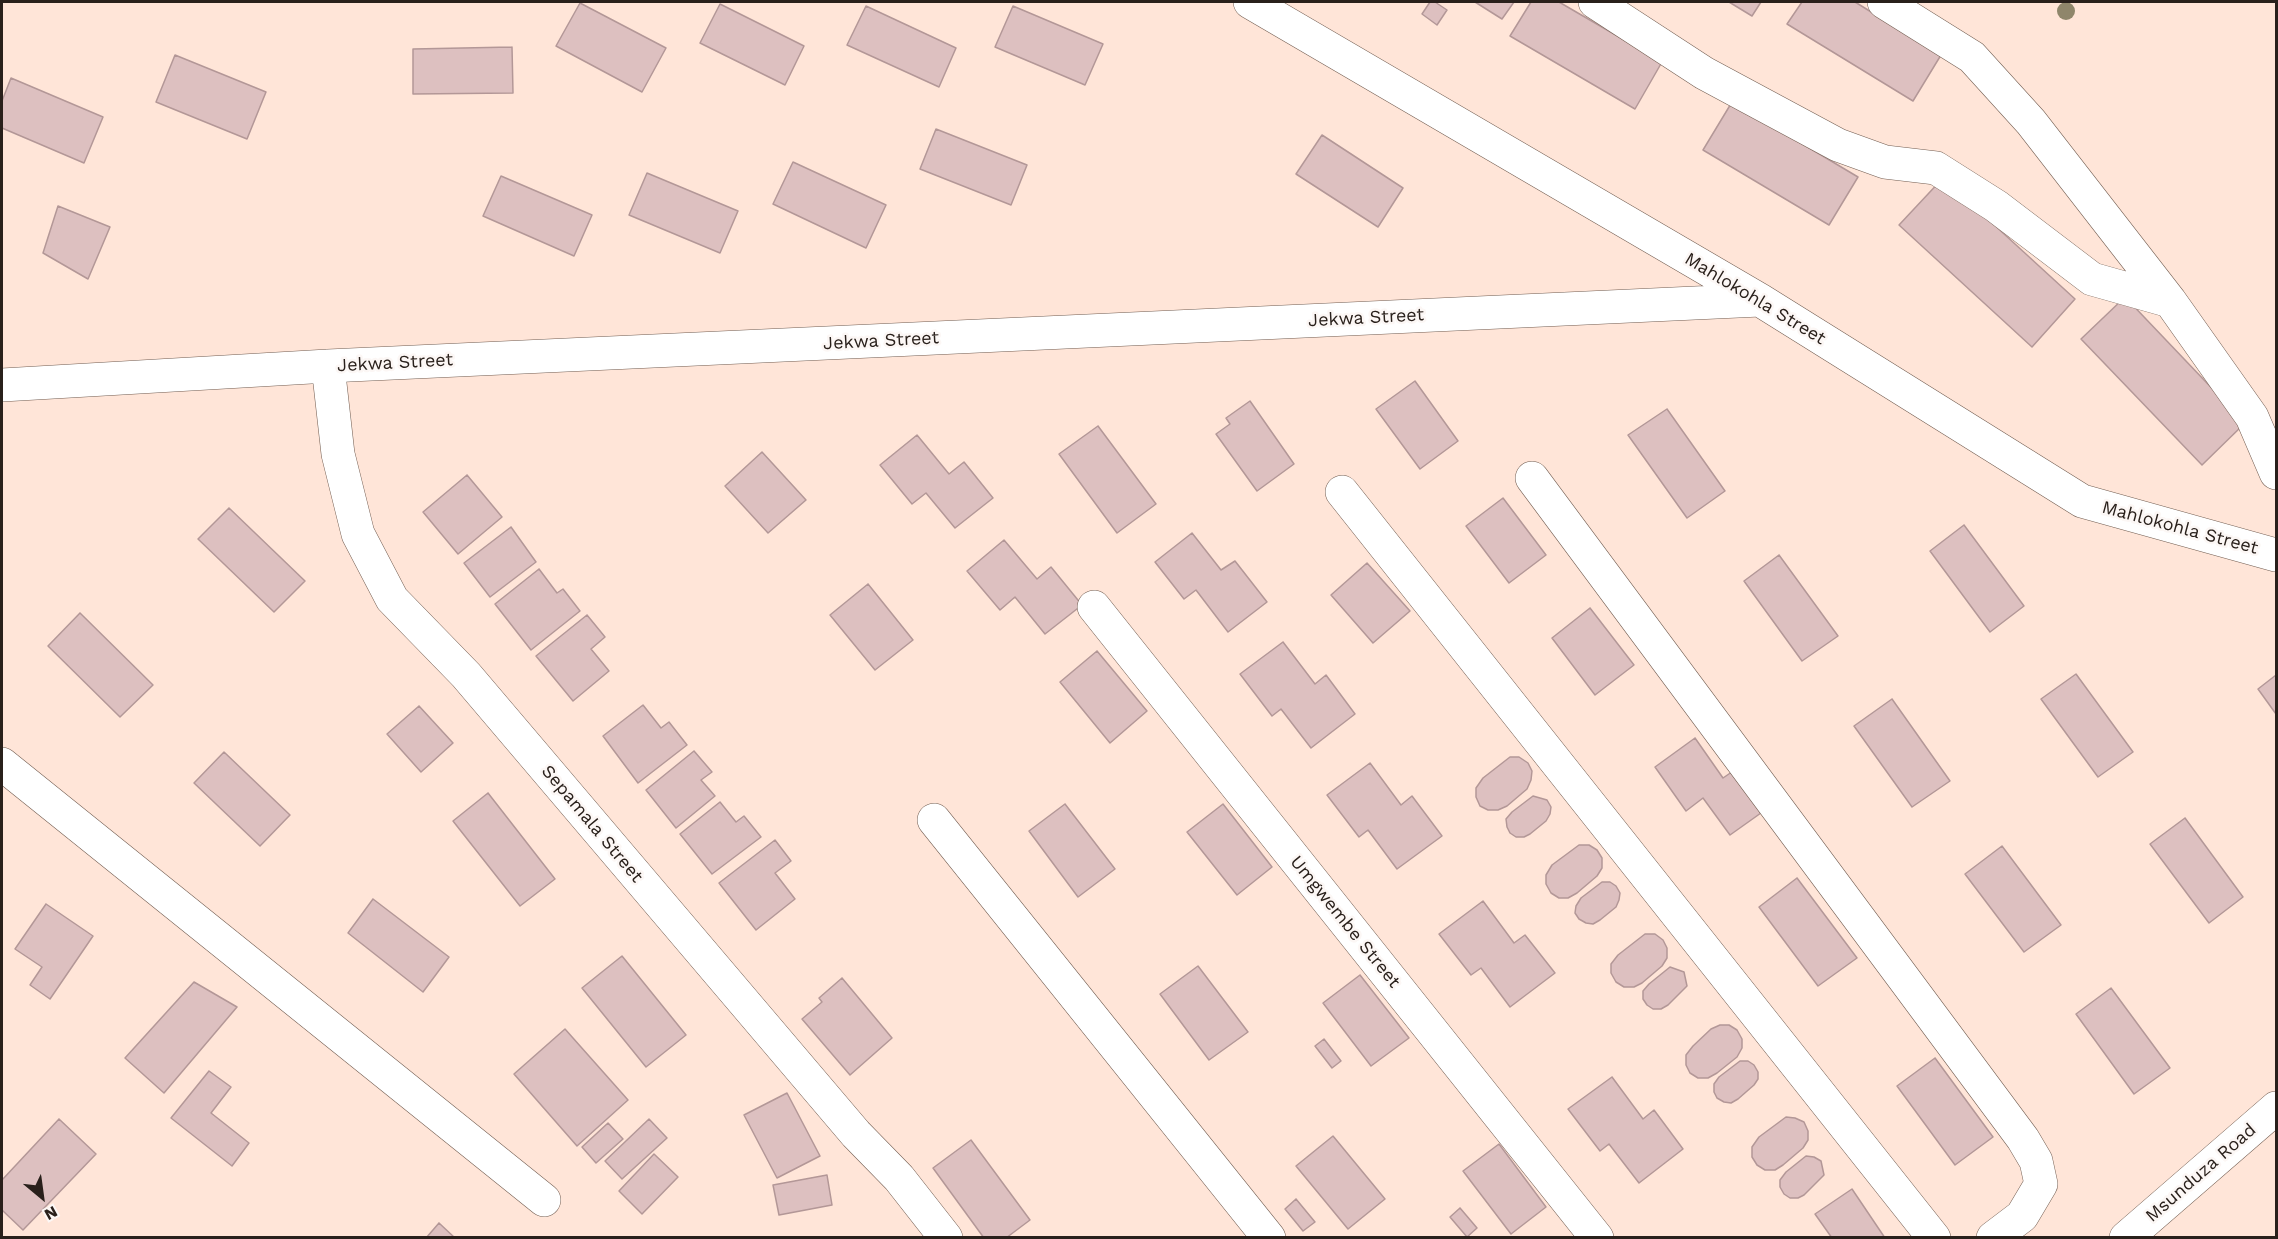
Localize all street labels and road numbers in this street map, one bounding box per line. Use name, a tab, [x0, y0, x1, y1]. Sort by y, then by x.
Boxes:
street label: Mahlokohla Street	[1681, 248, 1829, 350]
street label: Jekwa Street	[1308, 304, 1424, 332]
street label: Jekwa Street	[823, 327, 939, 355]
street label: Jekwa Street	[337, 349, 453, 377]
street label: Mahlokohla Street	[2100, 497, 2260, 559]
street label: Sepamala Street	[537, 761, 647, 887]
street label: Umgwembe Street	[1285, 852, 1405, 992]
street label: Msunduza Road	[2141, 1119, 2261, 1227]

